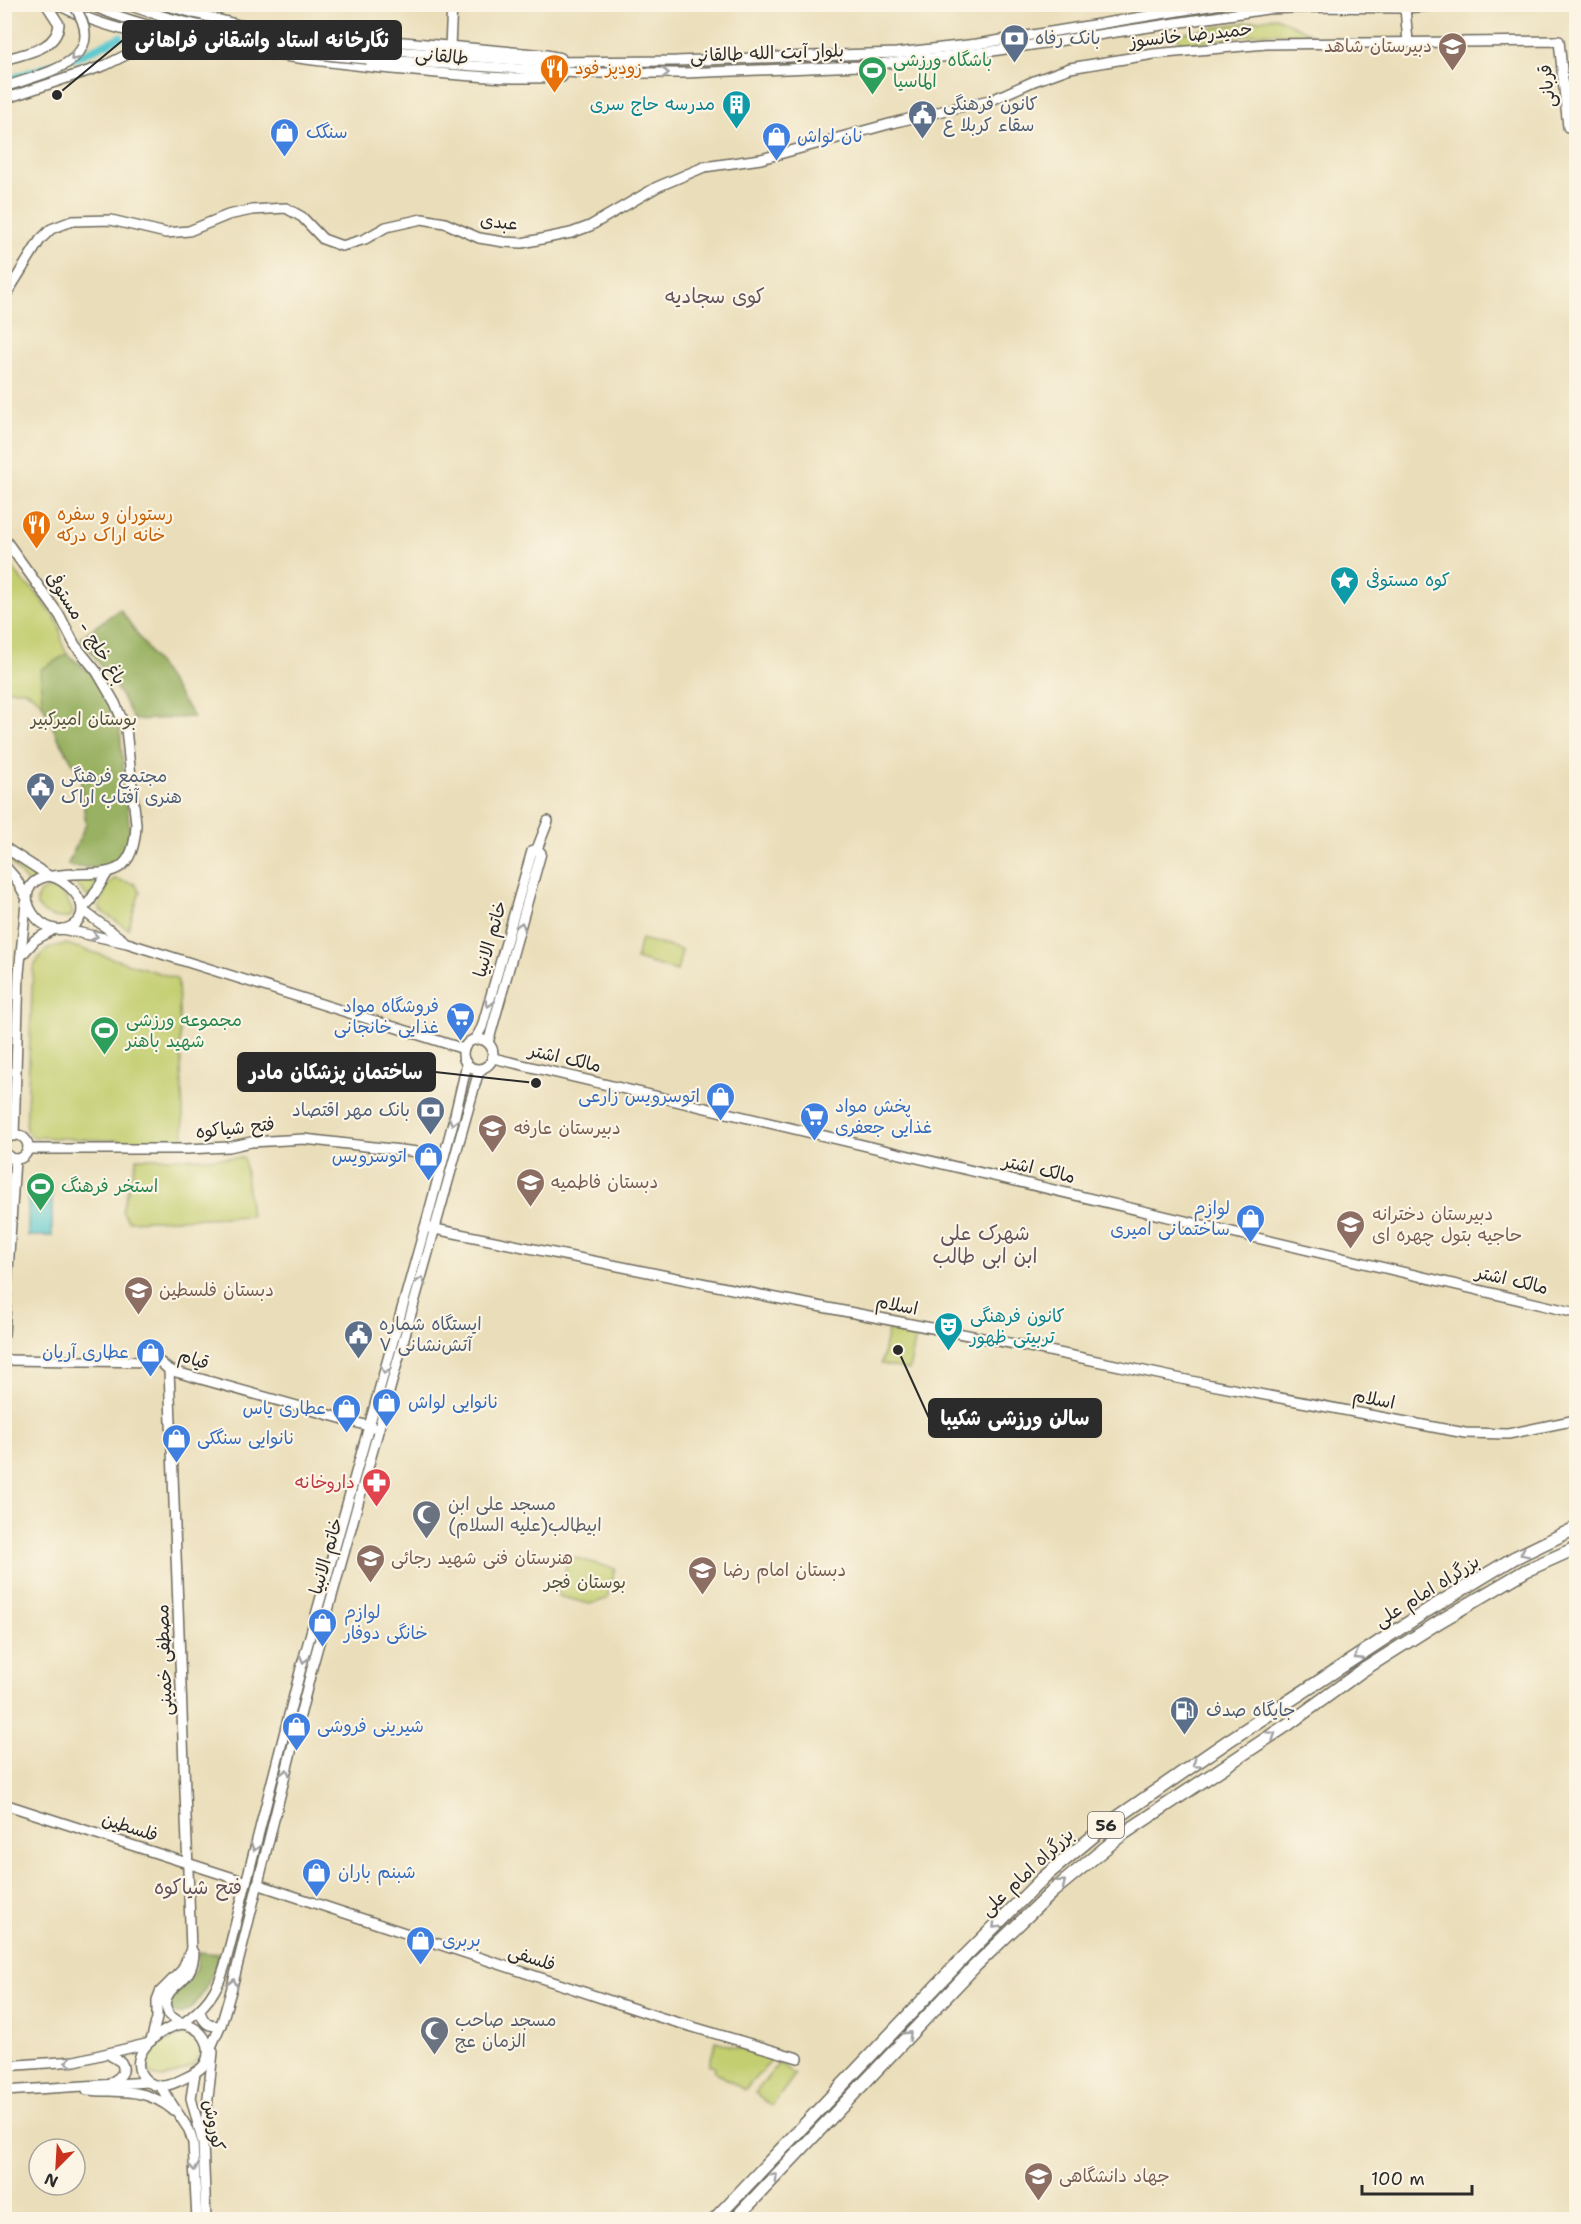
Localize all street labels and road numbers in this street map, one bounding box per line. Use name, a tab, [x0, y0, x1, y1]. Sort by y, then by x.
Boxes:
street label: حمیدرضا خانسوز	[1126, 17, 1254, 54]
street label: بلوار آیت الله طالقانی	[690, 38, 844, 68]
street label: طالقانی	[414, 42, 470, 70]
street label: قربانی	[1533, 63, 1561, 109]
street label: عبدی	[479, 208, 519, 236]
street label: باغ خلج - مستوفی	[41, 567, 131, 689]
street label: خاتم الانبیا	[468, 898, 514, 981]
street label: مالک اشتر	[524, 1038, 604, 1078]
street label: فتح شیاکوه	[194, 1112, 276, 1144]
street label: مالک اشتر	[998, 1149, 1078, 1189]
street label: مالک اشتر	[1471, 1260, 1551, 1300]
street label: اسلام	[873, 1289, 920, 1323]
street label: قیام	[175, 1343, 212, 1377]
street label: اسلام	[1350, 1383, 1397, 1417]
street label: خاتم الانبیا	[304, 1515, 350, 1598]
street label: بزرگراه امام علی	[1370, 1549, 1485, 1634]
street label: مصطفی خمینی	[150, 1604, 178, 1716]
street label: فلسطین	[99, 1807, 161, 1847]
road number: 56	[1088, 1812, 1124, 1838]
street label: بزرگراه امام علی	[975, 1823, 1080, 1923]
street label: فلسفی	[505, 1939, 559, 1977]
street label: کوروش	[197, 2098, 231, 2153]

